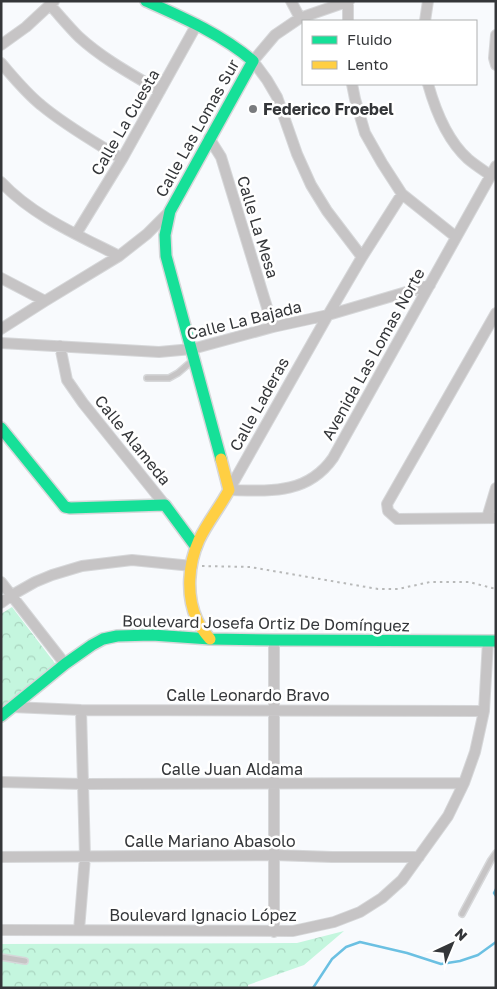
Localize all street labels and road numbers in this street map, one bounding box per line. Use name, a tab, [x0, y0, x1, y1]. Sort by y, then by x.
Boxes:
street label: Calle Las Lomas Sur	[151, 56, 243, 200]
street label: Calle La Cuesta	[86, 65, 164, 179]
street label: Calle La Mesa	[233, 173, 283, 281]
street label: Avenida Las Lomas Norte	[317, 264, 429, 444]
street label: Calle La Bajada	[185, 296, 303, 344]
street label: Calle Laderas	[225, 354, 293, 454]
street label: Calle Alameda	[91, 391, 175, 489]
street label: Boulevard Josefa Ortiz De Domínguez	[122, 610, 410, 636]
street label: Calle Leonardo Bravo	[166, 685, 330, 705]
street label: Calle Juan Aldama	[161, 759, 303, 779]
street label: Calle Mariano Abasolo	[124, 831, 296, 851]
street label: Boulevard Ignacio López	[109, 905, 297, 925]

